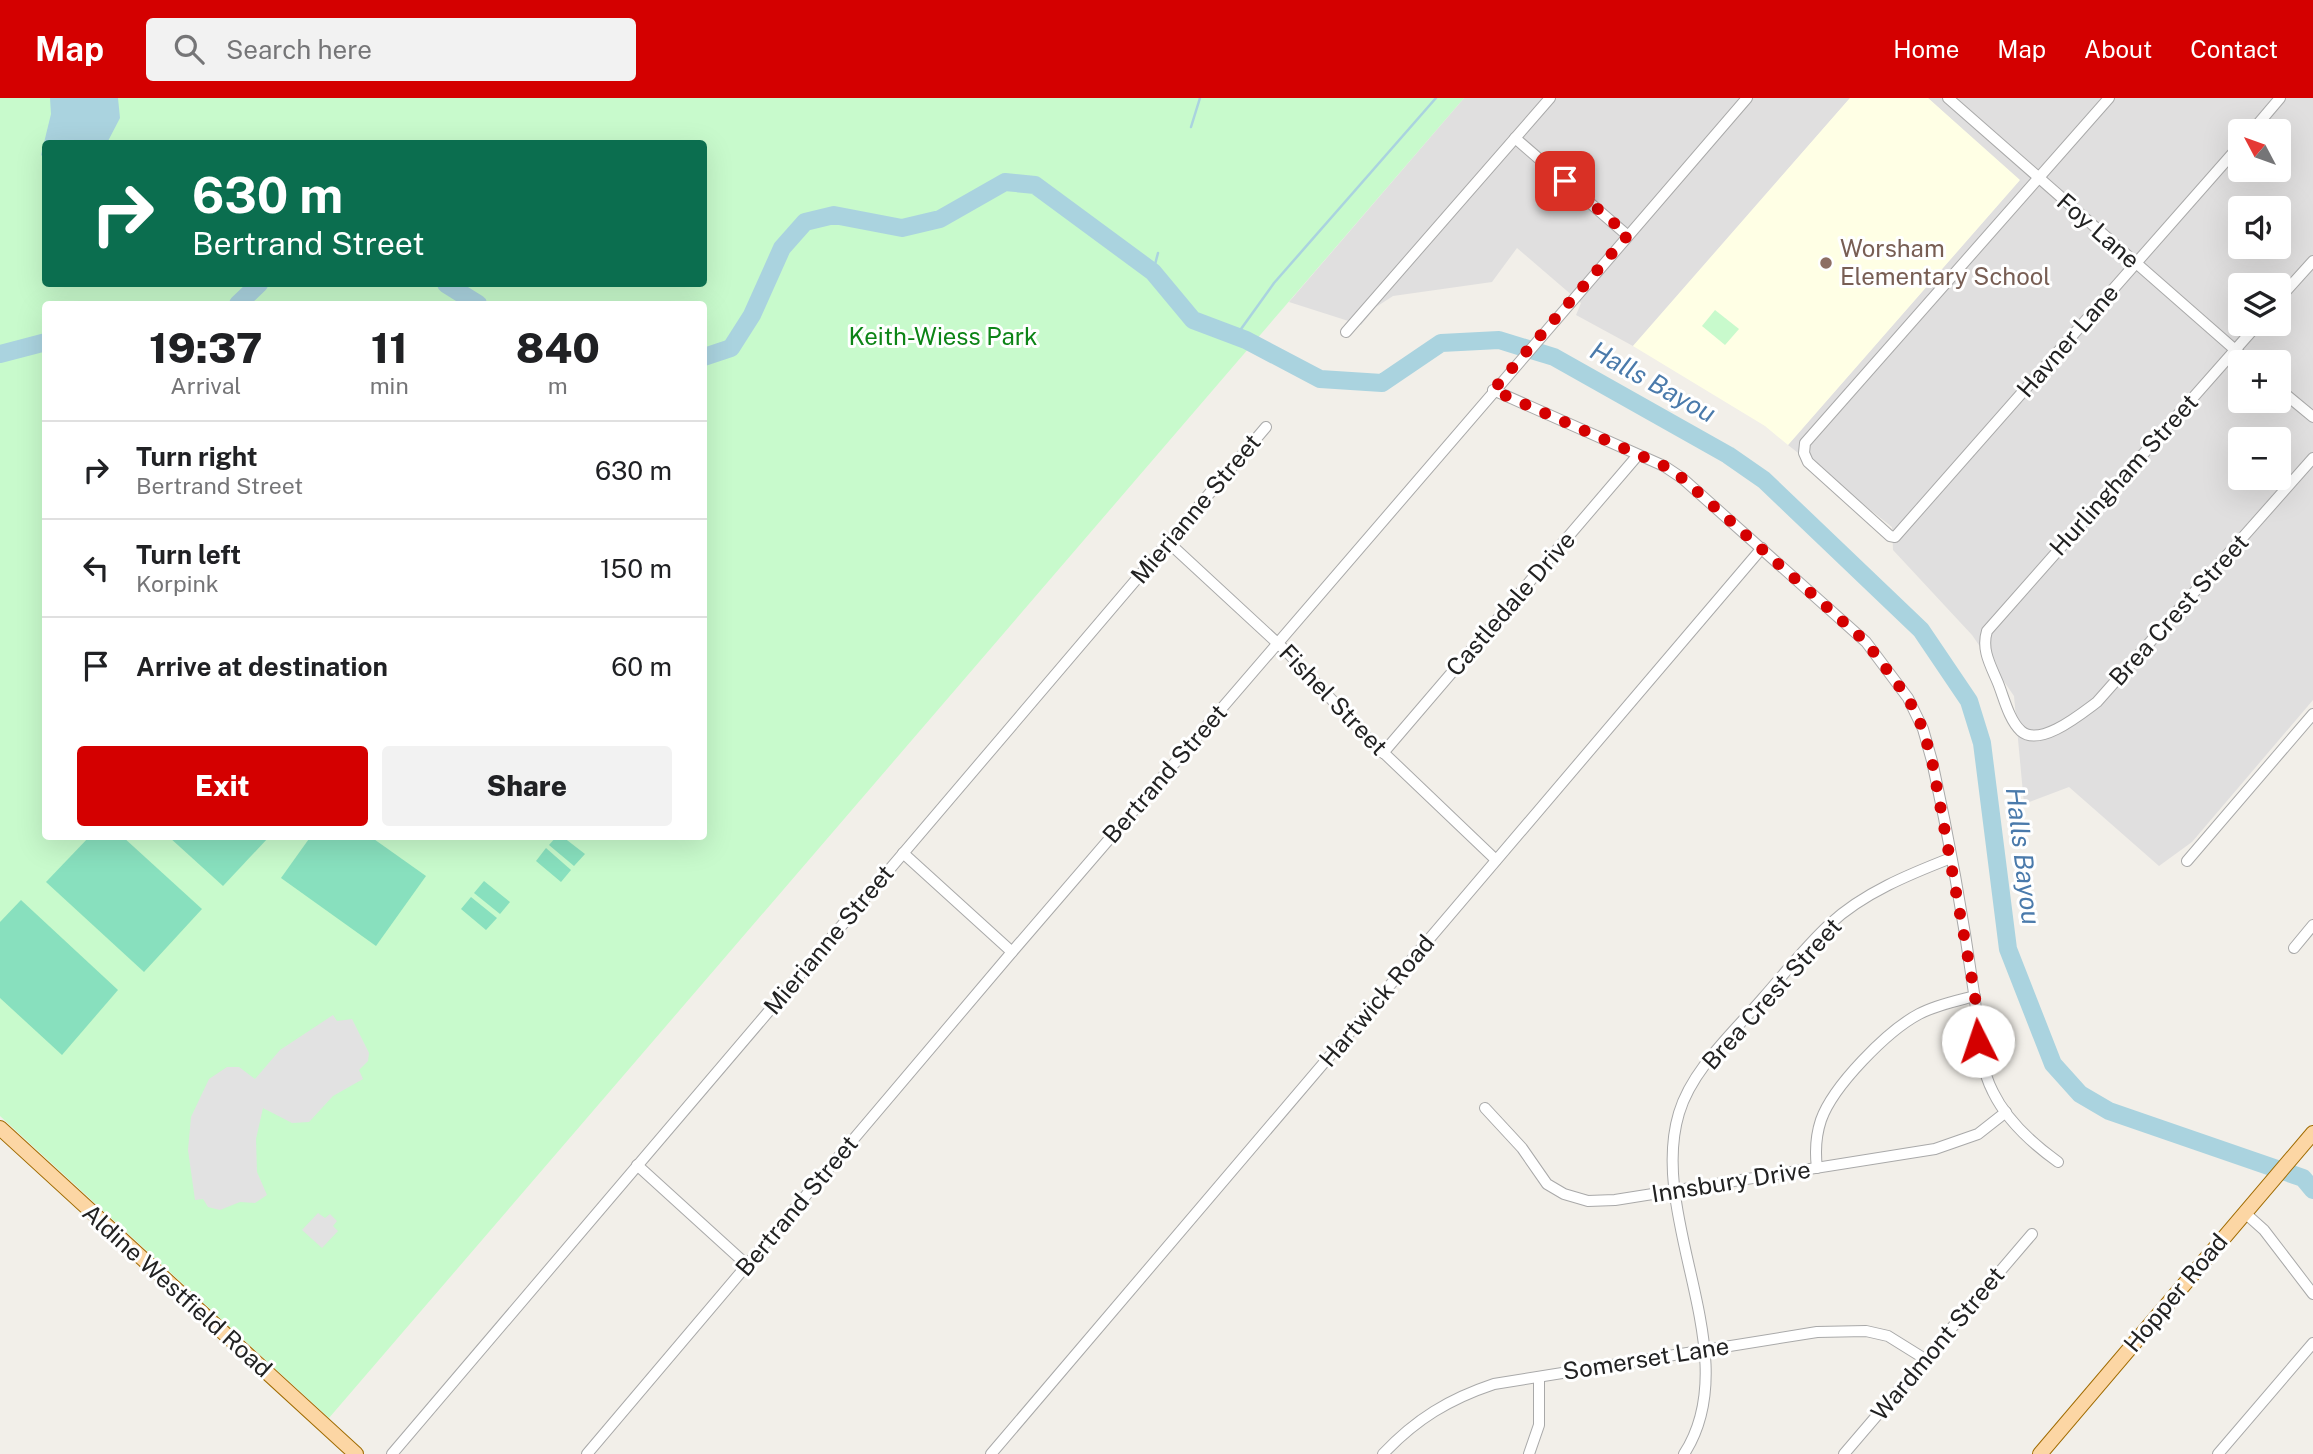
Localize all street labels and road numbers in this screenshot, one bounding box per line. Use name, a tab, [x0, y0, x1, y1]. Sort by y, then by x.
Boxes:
street label: Foy Lane	[2052, 187, 2146, 274]
street label: Havner Lane	[2011, 278, 2124, 402]
street label: Hurlingham Street	[2043, 388, 2203, 561]
street label: Mierianne Street	[1125, 428, 1266, 589]
street label: Castledale Drive	[1440, 525, 1580, 681]
street label: Brea Crest Street	[2103, 528, 2254, 691]
street label: Fishel Street	[1274, 638, 1393, 760]
street label: Bertrand Street	[1096, 698, 1232, 848]
street label: Mierianne Street	[758, 859, 899, 1020]
street label: Brea Crest Street	[1696, 912, 1847, 1075]
street label: Hartwick Road	[1313, 929, 1440, 1072]
street label: Bertrand Street	[729, 1130, 863, 1281]
street label: Innsbury Drive	[1649, 1155, 1812, 1207]
street label: Aldine Westfield Road	[77, 1198, 278, 1383]
street label: Hopper Road	[2118, 1227, 2233, 1357]
street label: Wardmont Street	[1865, 1261, 2010, 1426]
street label: Somerset Lane	[1561, 1331, 1731, 1385]

